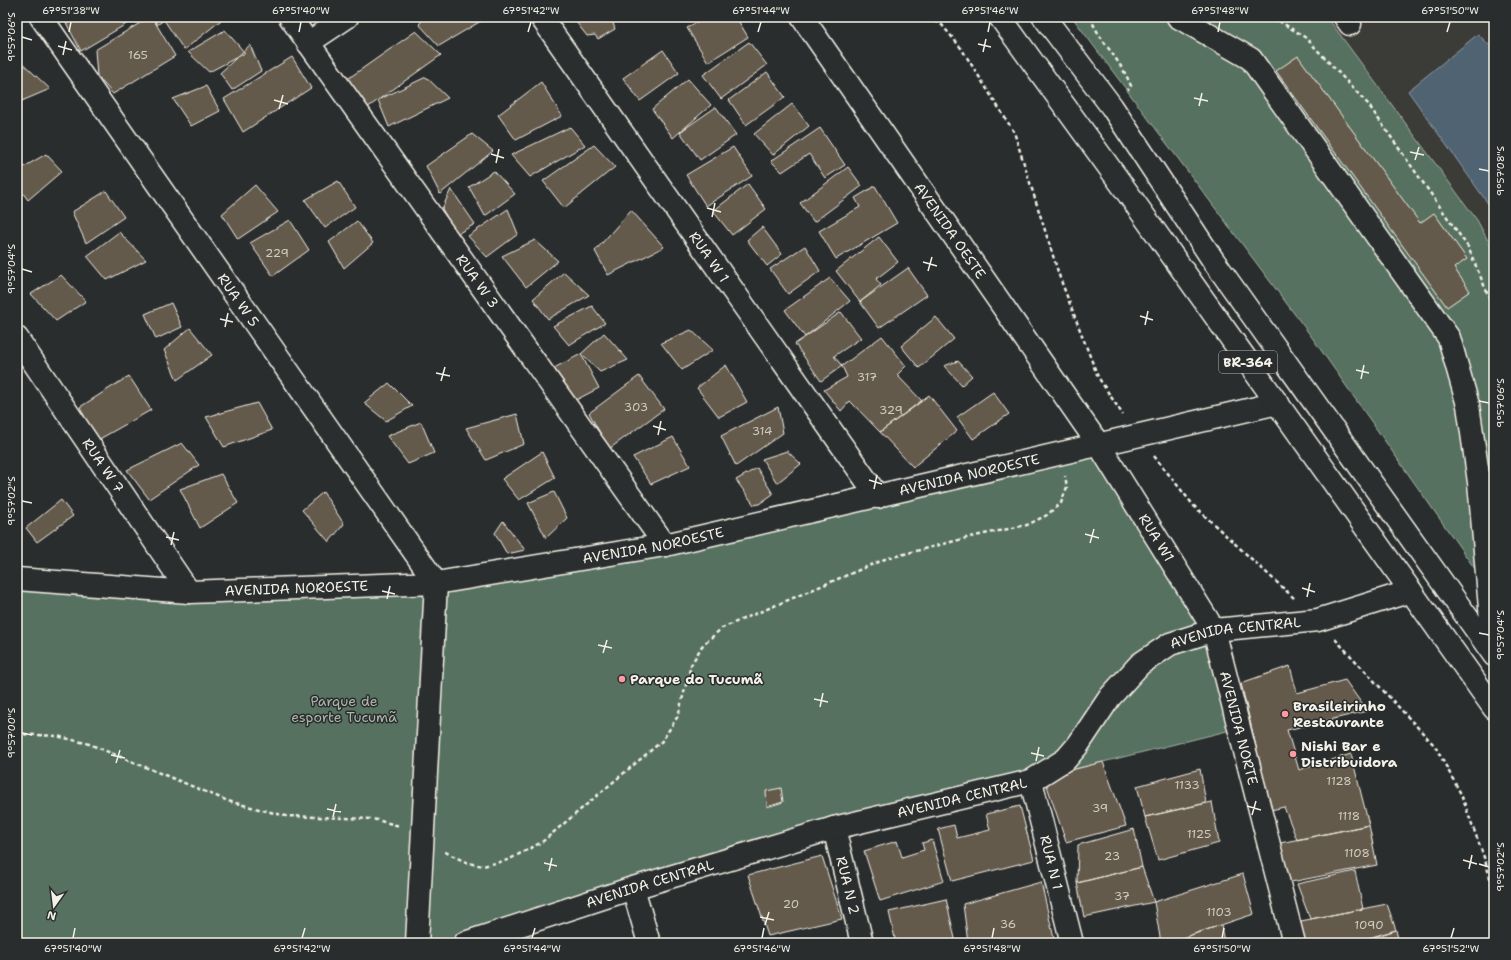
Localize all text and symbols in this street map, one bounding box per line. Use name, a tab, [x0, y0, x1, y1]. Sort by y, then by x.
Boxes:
text: 67°51'38"W	[42, 4, 100, 17]
text: 67°51'40"W	[272, 4, 330, 17]
text: 67°51'42"W	[502, 4, 560, 17]
text: 67°51'44"W	[732, 4, 790, 17]
text: 67°51'46"W	[961, 4, 1019, 17]
text: 67°51'48"W	[1191, 4, 1249, 17]
text: 67°51'50"W	[1421, 4, 1479, 17]
text: 9°57'06"S	[5, 12, 18, 62]
house number: 165	[128, 47, 148, 63]
text: 9°57'08"S	[1494, 145, 1507, 196]
street label: AVENIDA OESTE	[911, 179, 990, 282]
street label: RUA W 1	[685, 228, 733, 286]
text: 9°57'04"S	[5, 244, 18, 294]
house number: 229	[265, 245, 289, 261]
street label: RUA W 3	[452, 251, 503, 312]
street label: RUA W 5	[214, 270, 263, 330]
road number: BR-364	[1219, 351, 1277, 373]
house number: 317	[857, 369, 877, 385]
text: 9°57'06"S	[1494, 378, 1507, 428]
house number: 303	[624, 399, 648, 415]
house number: 329	[879, 402, 903, 418]
house number: 314	[752, 423, 772, 439]
street label: RUA W 7	[79, 435, 128, 496]
street label: AVENIDA NOROESTE	[897, 450, 1041, 500]
text: 9°57'02"S	[5, 476, 18, 526]
street label: RUA W1	[1135, 510, 1178, 565]
street label: AVENIDA NOROESTE	[581, 523, 726, 568]
street label: AVENIDA NOROESTE	[224, 576, 369, 600]
text: 9°57'04"S	[1494, 610, 1507, 660]
street label: AVENIDA CENTRAL	[1168, 613, 1302, 652]
street label: AVENIDA NORTE	[1216, 669, 1262, 787]
place label: Parque do Tucumã	[630, 670, 763, 688]
marker: Parque do Tucumã	[617, 674, 627, 684]
park label: Parque de esporte Tucumã	[291, 692, 397, 726]
place label: Brasileirinho Restaurante	[1293, 697, 1386, 731]
text: 9°57'00"S	[5, 707, 18, 758]
marker: Brasileirinho Restaurante	[1280, 709, 1290, 719]
place label: Nishi Bar e Distribuidora	[1301, 737, 1398, 771]
marker: Nishi Bar e Distribuidora	[1288, 749, 1298, 759]
street label: AVENIDA CENTRAL	[895, 773, 1029, 822]
house number: 1128	[1326, 773, 1352, 789]
house number: 1133	[1174, 777, 1200, 793]
house number: 39	[1092, 800, 1108, 816]
house number: 1118	[1338, 808, 1360, 824]
house number: 1125	[1187, 826, 1211, 842]
street label: RUA N 1	[1036, 833, 1067, 891]
text: 9°57'02"S	[1494, 842, 1507, 892]
house number: 1108	[1344, 845, 1370, 861]
house number: 23	[1104, 848, 1120, 864]
street label: RUA N 2	[832, 854, 864, 916]
street label: AVENIDA CENTRAL	[583, 855, 716, 912]
north arrow	[34, 886, 74, 926]
house number: 37	[1114, 888, 1130, 904]
house number: 20	[783, 896, 799, 912]
house number: 1103	[1206, 904, 1232, 920]
text: N	[45, 907, 58, 924]
house number: 36	[1000, 916, 1016, 932]
house number: 1090	[1354, 917, 1384, 933]
text: 67°51'40"W	[44, 942, 102, 955]
text: 67°51'42"W	[273, 942, 331, 955]
text: 67°51'44"W	[503, 942, 561, 955]
text: 67°51'46"W	[733, 942, 791, 955]
text: 67°51'48"W	[963, 942, 1021, 955]
text: 67°51'50"W	[1193, 942, 1251, 955]
text: 67°51'52"W	[1423, 942, 1480, 955]

